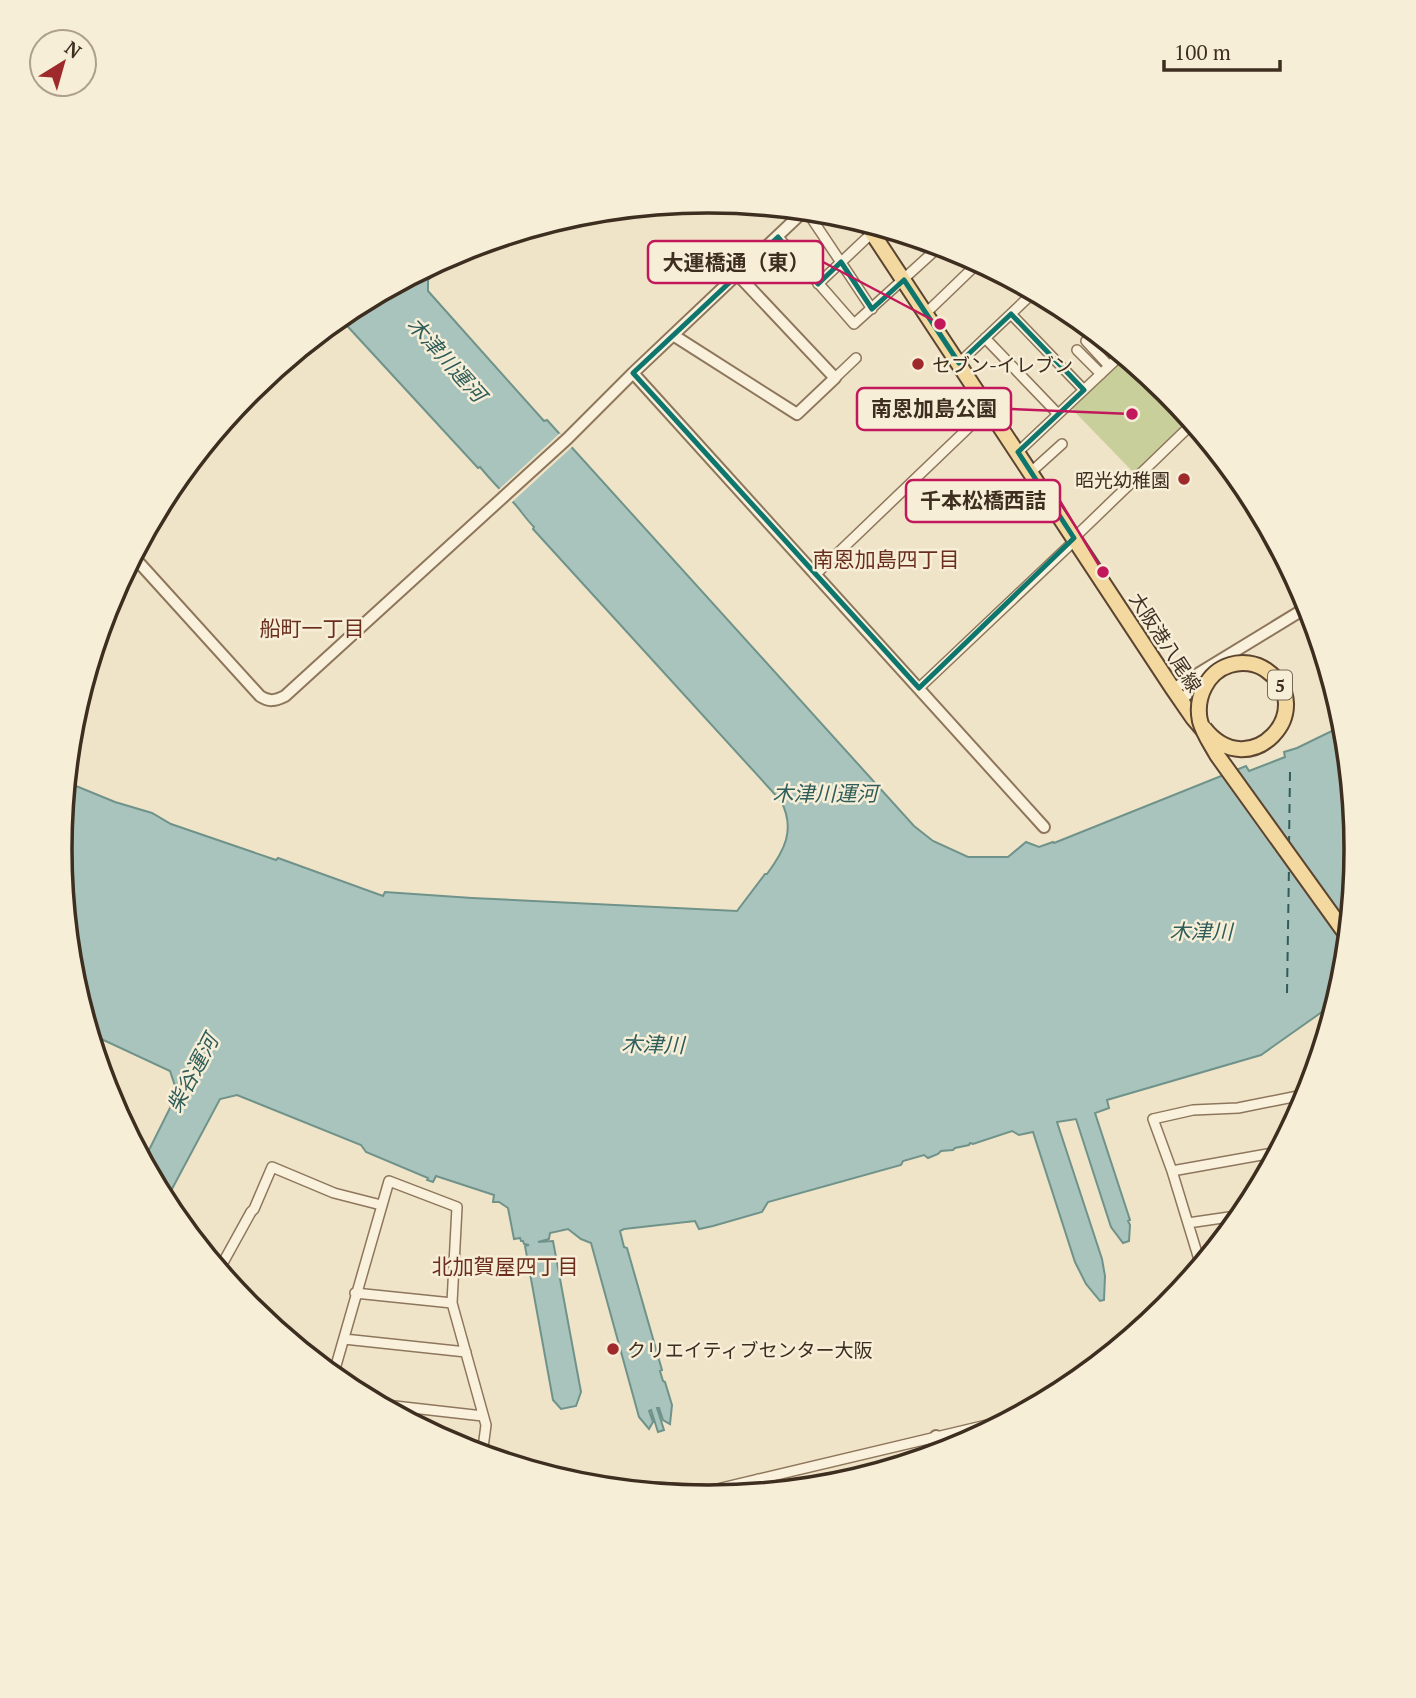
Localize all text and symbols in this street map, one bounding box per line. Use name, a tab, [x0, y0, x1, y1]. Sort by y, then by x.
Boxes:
north arrow	[28, 28, 98, 98]
scale bar	[1164, 28, 1280, 72]
text: N	[60, 35, 87, 64]
text: 100 m	[1174, 38, 1231, 66]
callout: 大運橋通（東）	[648, 241, 823, 283]
text: 大運橋通（東）	[663, 248, 810, 276]
water label: 木津川運河	[401, 311, 495, 410]
place label: セブン-イレブン	[932, 352, 1073, 377]
marker: セブン-イレブン	[910, 356, 926, 372]
callout: 南恩加島公園	[857, 388, 1011, 430]
text: 南恩加島公園	[871, 394, 997, 422]
place label: 昭光幼稚園	[1075, 467, 1170, 492]
marker: 昭光幼稚園	[1176, 471, 1192, 487]
callout: 千本松橋西詰	[906, 480, 1060, 522]
text: 千本松橋西詰	[920, 486, 1046, 514]
district label: 南恩加島四丁目	[813, 545, 960, 573]
street label: 大阪港八尾線	[1124, 587, 1208, 697]
district label: 船町一丁目	[260, 614, 365, 642]
road number: 5	[1268, 670, 1292, 700]
water label: 木津川運河	[773, 779, 881, 807]
water label: 木津川	[1170, 917, 1234, 945]
water label: 柴谷運河	[160, 1026, 226, 1117]
water label: 木津川	[621, 1029, 687, 1059]
district label: 北加賀屋四丁目	[432, 1252, 579, 1280]
place label: クリエイティブセンター大阪	[627, 1337, 872, 1362]
marker: クリエイティブセンター大阪	[605, 1341, 621, 1357]

